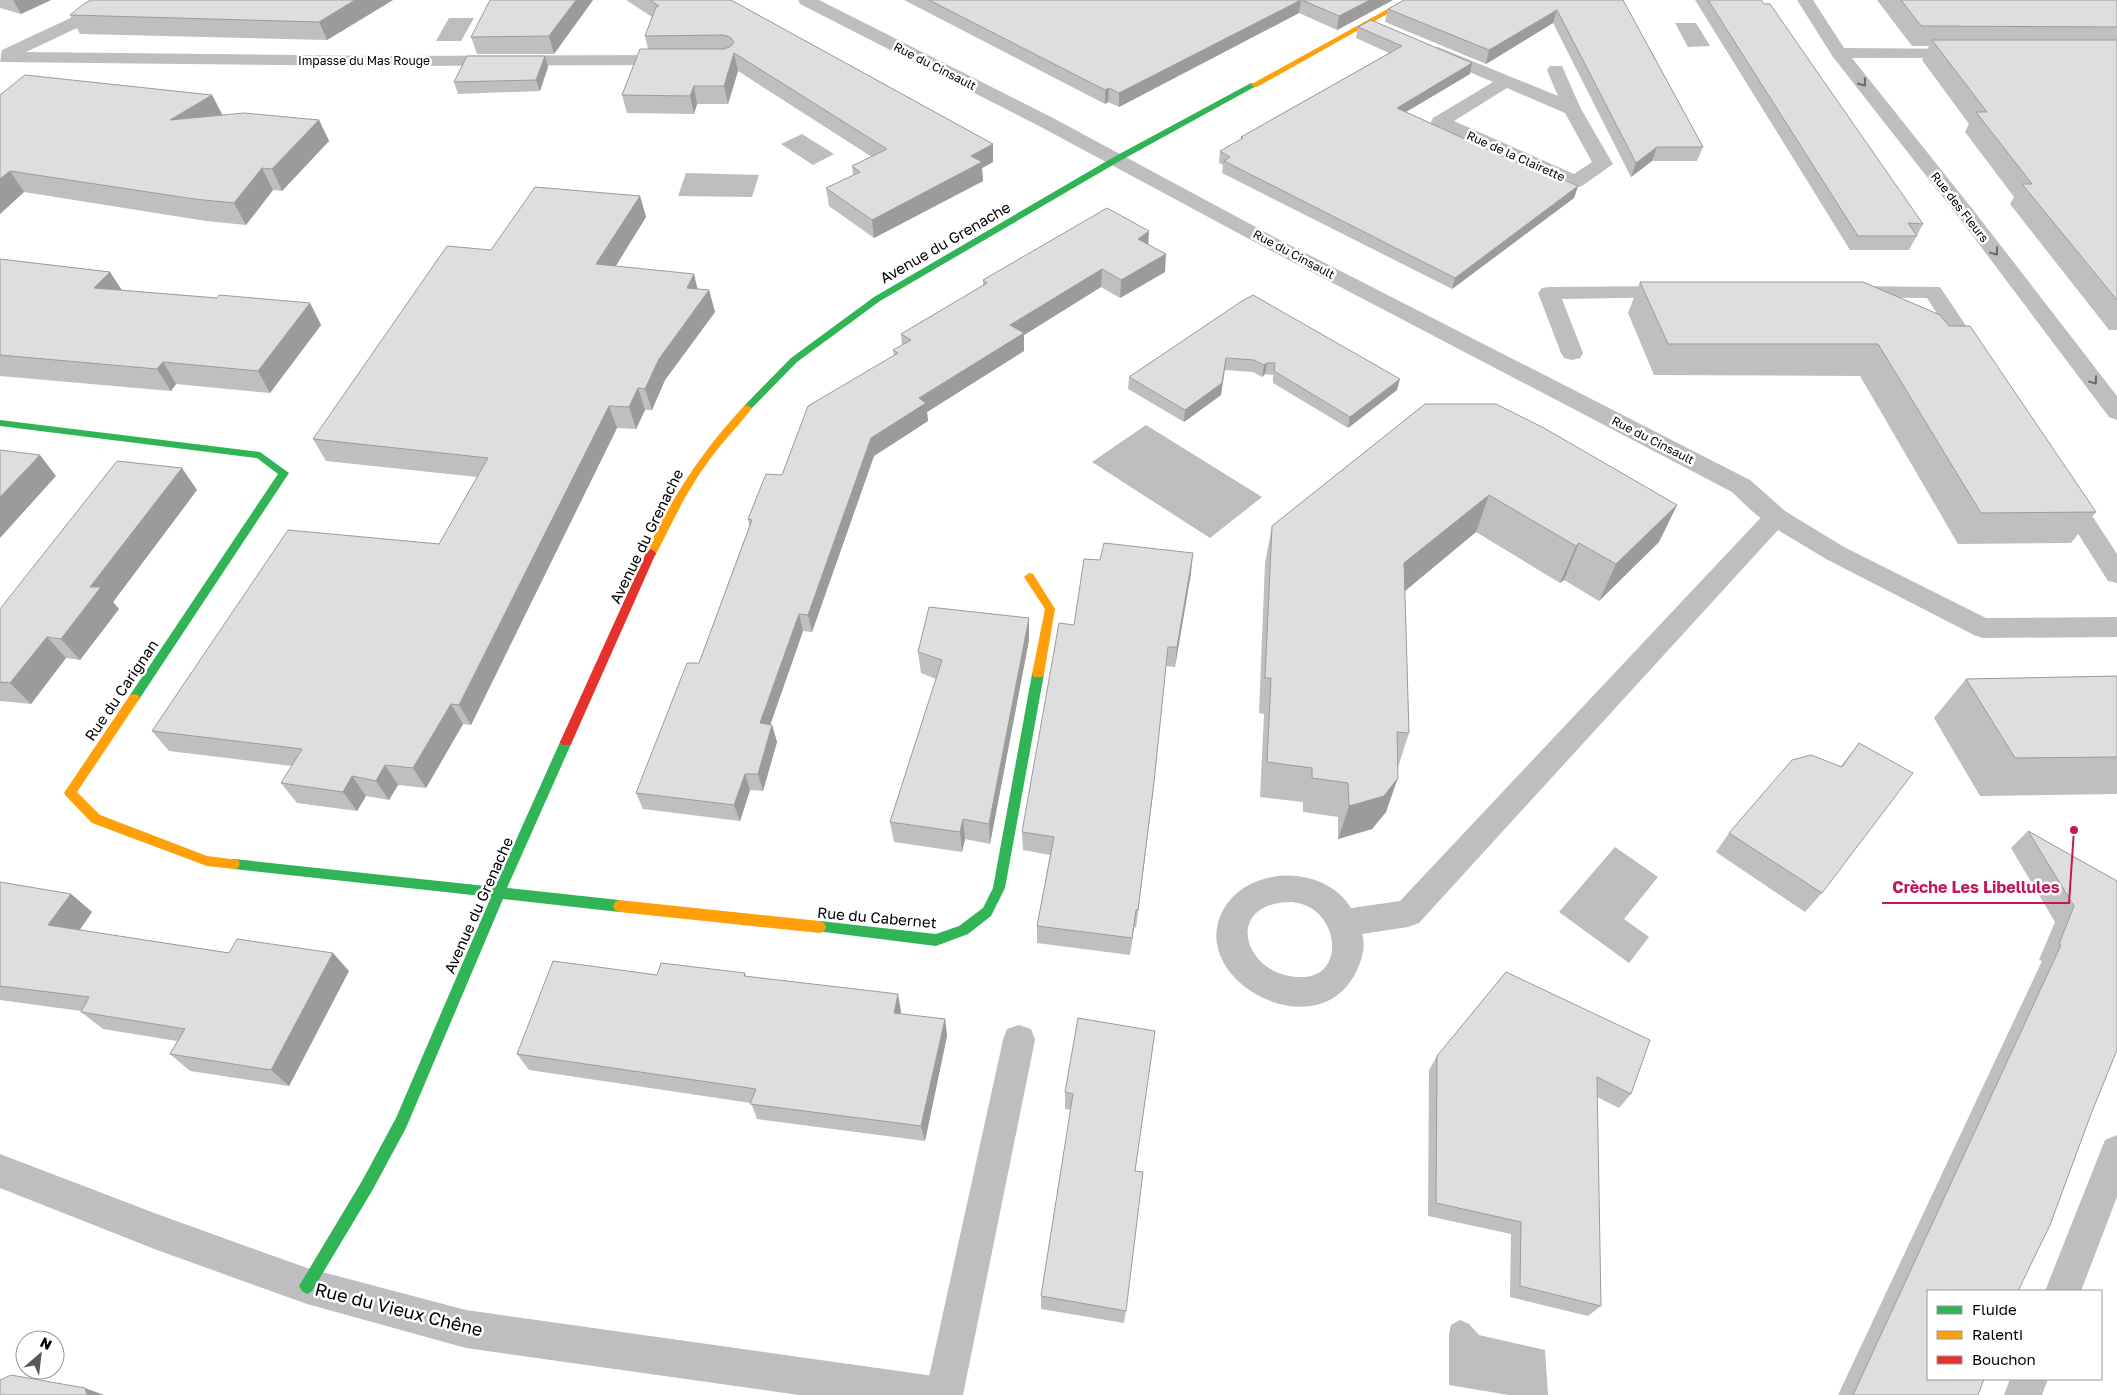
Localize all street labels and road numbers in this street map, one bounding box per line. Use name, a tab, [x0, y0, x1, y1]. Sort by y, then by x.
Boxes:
street label: Rue du Cinsault	[891, 39, 979, 93]
street label: Impasse du Mas Rouge	[298, 53, 430, 68]
street label: Rue de la Clairette	[1465, 128, 1568, 184]
street label: Rue des Fleurs	[1928, 169, 1992, 245]
street label: Avenue du Grenache	[877, 197, 1014, 287]
street label: Rue du Cinsault	[1251, 226, 1338, 282]
street label: Rue du Cinsault	[1609, 413, 1697, 467]
street label: Avenue du Grenache	[606, 465, 687, 606]
street label: Rue du Carignan	[80, 636, 162, 744]
street label: Avenue du Grenache	[440, 834, 516, 976]
street label: Rue du Cabernet	[817, 903, 937, 931]
street label: Rue du Vieux Chêne	[313, 1278, 485, 1340]

